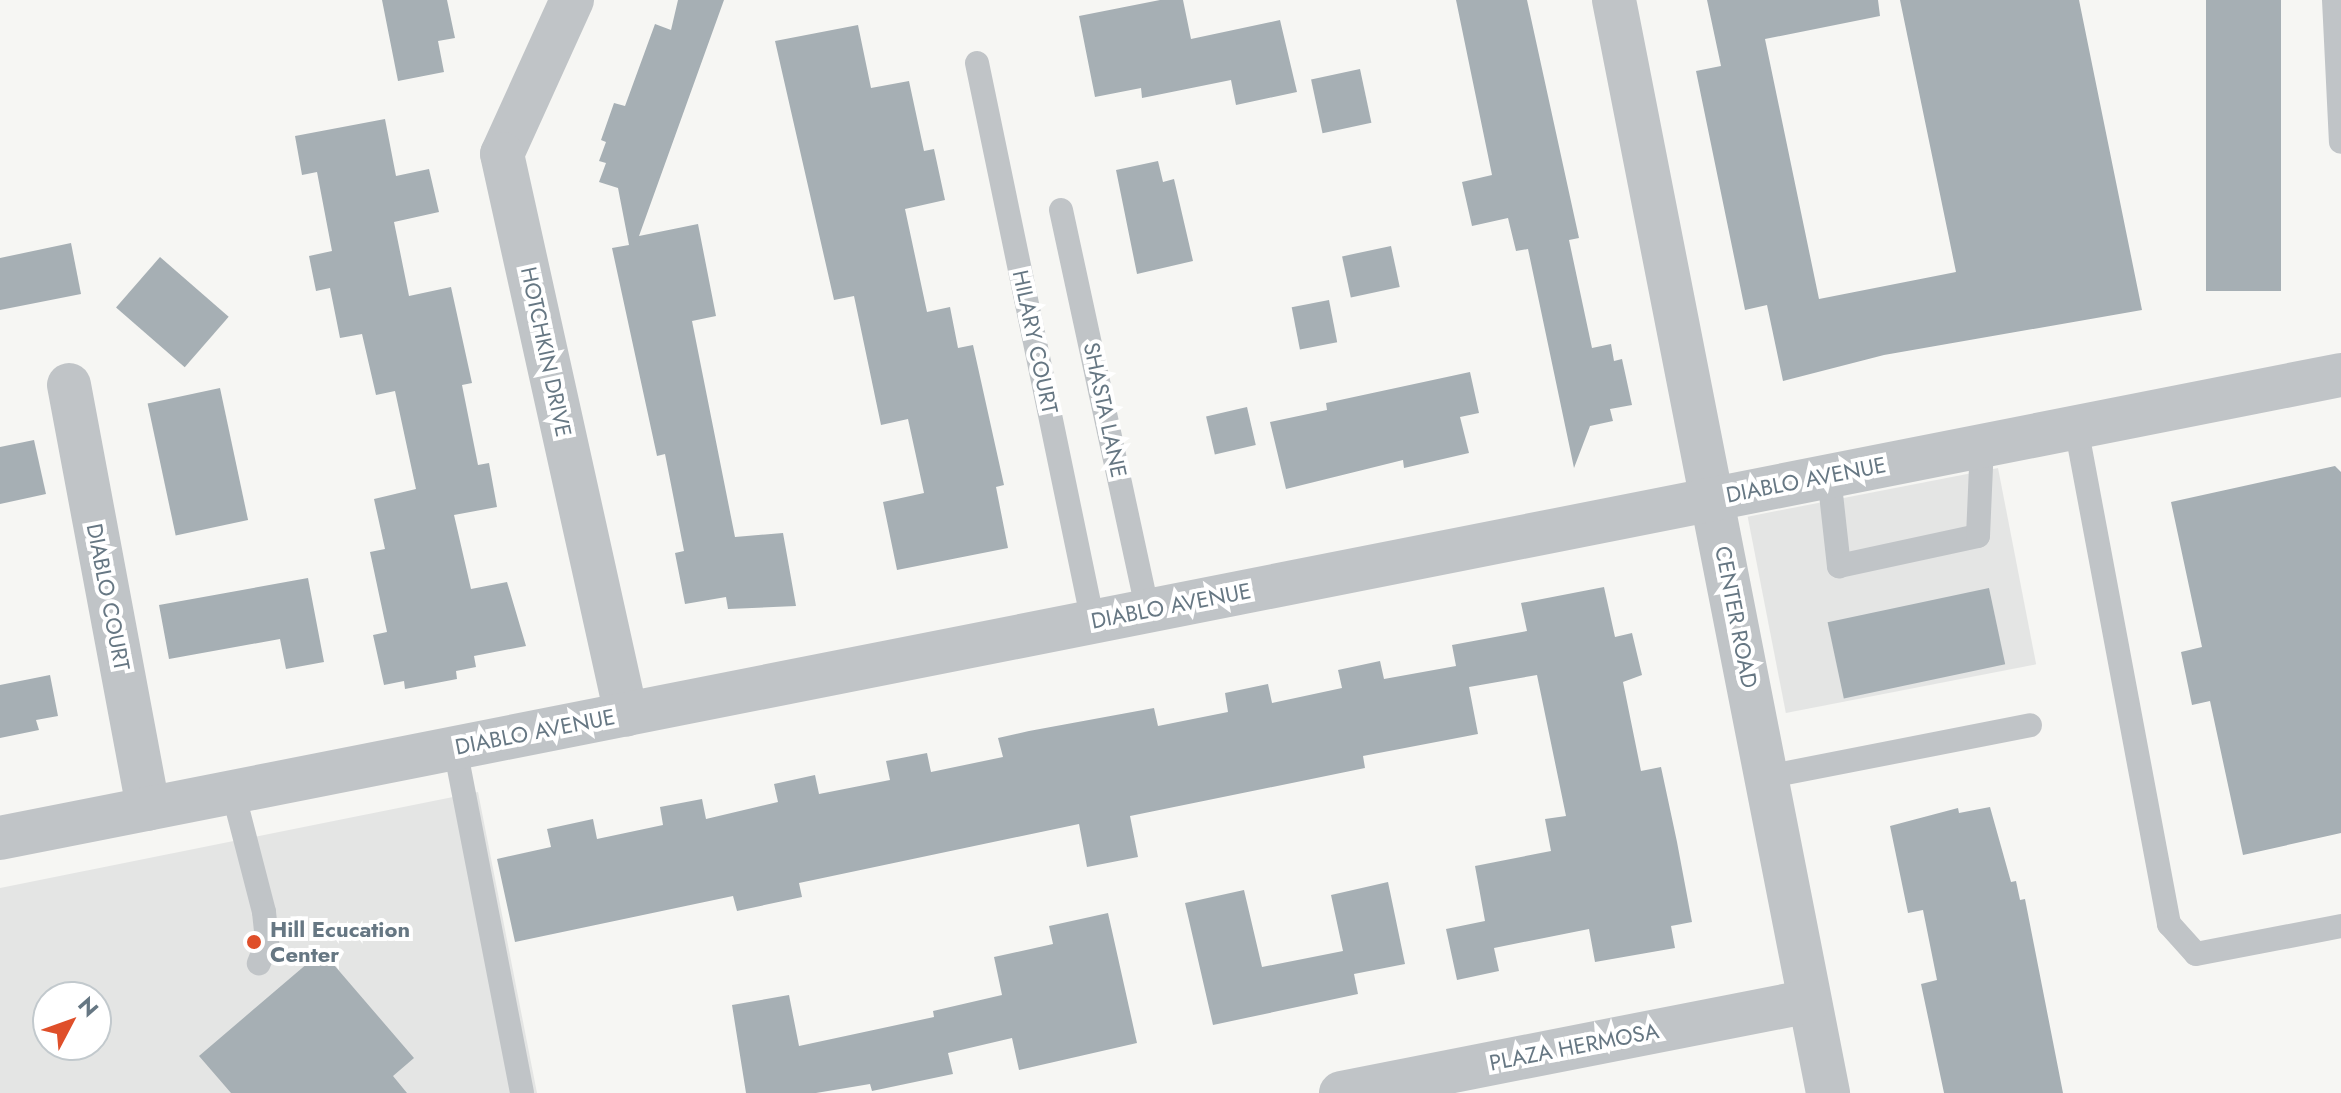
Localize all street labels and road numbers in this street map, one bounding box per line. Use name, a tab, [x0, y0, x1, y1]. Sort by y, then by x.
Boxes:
street label: HOTCHKIN DRIVE	[515, 265, 577, 439]
street label: HILARY COURT	[1007, 268, 1063, 416]
street label: SHASTA LANE	[1078, 340, 1132, 480]
street label: DIABLO AVENUE	[1724, 452, 1888, 508]
street label: DIABLO COURT	[81, 521, 135, 673]
street label: CENTER ROAD	[1709, 544, 1763, 690]
street label: DIABLO AVENUE	[1089, 578, 1253, 634]
street label: DIABLO AVENUE	[453, 704, 617, 760]
street label: PLAZA HERMOSA	[1487, 1018, 1661, 1076]

